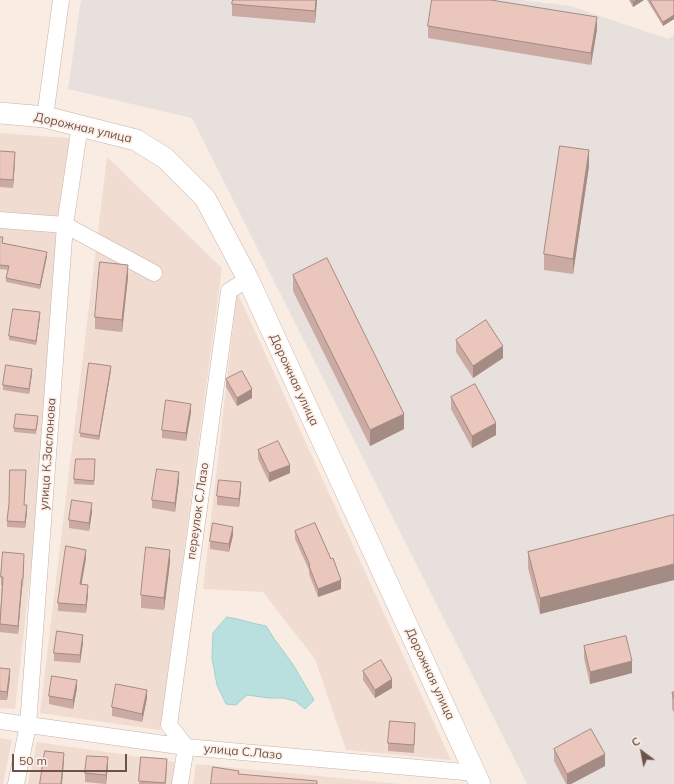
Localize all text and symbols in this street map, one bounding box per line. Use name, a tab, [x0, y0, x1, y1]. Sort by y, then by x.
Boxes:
street label: Дорожная улица	[33, 110, 133, 146]
street label: Дорожная улица	[266, 332, 322, 428]
street label: улица К.Заслонова	[37, 398, 59, 510]
street label: переулок С.Лазо	[184, 461, 212, 561]
street label: Дорожная улица	[402, 626, 458, 722]
north arrow	[622, 732, 662, 772]
text: С	[629, 734, 643, 750]
street label: улица С.Лазо	[203, 741, 283, 763]
scale bar	[14, 746, 129, 772]
text: 50 m	[19, 753, 47, 768]

